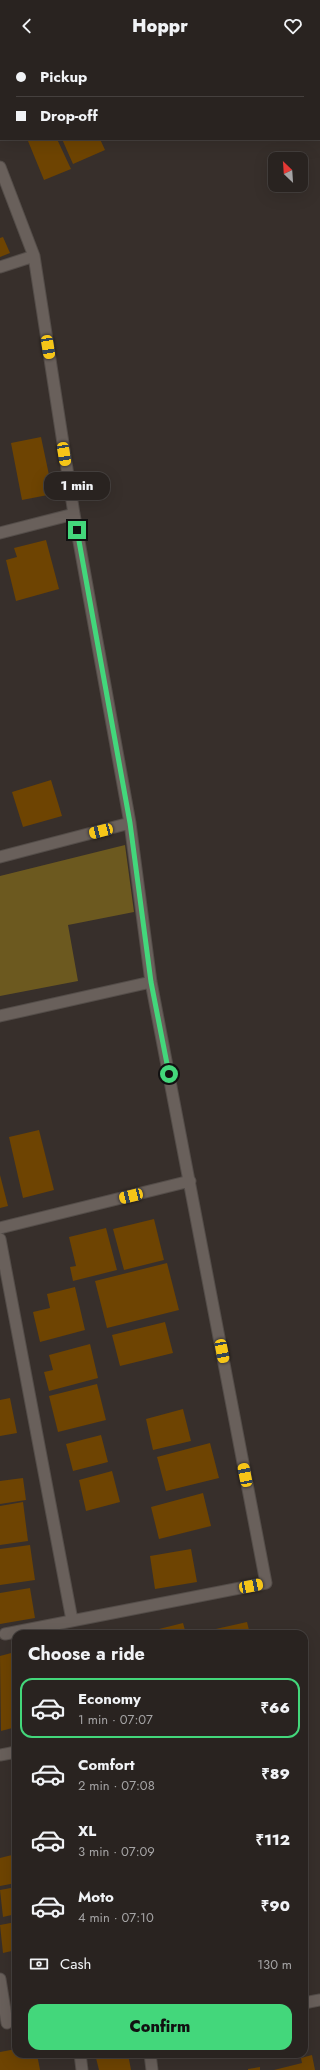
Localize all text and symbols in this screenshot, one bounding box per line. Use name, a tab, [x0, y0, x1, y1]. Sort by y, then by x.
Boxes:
text: Hoppr	[132, 13, 188, 39]
icon: back	[16, 15, 38, 37]
icon: heart	[282, 15, 304, 37]
text: Pickup	[40, 66, 87, 88]
text: Drop-off	[40, 105, 98, 127]
north arrow	[268, 152, 308, 192]
map controls	[268, 152, 308, 192]
car	[40, 334, 56, 360]
car	[56, 441, 72, 467]
callout: 1 min	[44, 472, 110, 500]
text: 1 min	[61, 476, 93, 495]
route end	[68, 521, 86, 539]
car	[88, 822, 114, 840]
route start	[160, 1065, 178, 1083]
car	[118, 1187, 144, 1205]
car	[214, 1338, 230, 1364]
car	[237, 1462, 253, 1488]
car	[238, 1578, 264, 1594]
text: Choose a ride	[28, 1641, 145, 1667]
text: Economy	[78, 1688, 141, 1710]
icon: car	[30, 1690, 66, 1726]
text: ₹66	[261, 1697, 290, 1719]
text: 1 min · 07:07	[78, 1710, 153, 1729]
text: Comfort	[78, 1754, 135, 1776]
icon: car	[30, 1756, 66, 1792]
text: ₹89	[261, 1763, 290, 1785]
text: 2 min · 07:08	[78, 1776, 155, 1795]
text: XL	[78, 1820, 96, 1842]
icon: car	[30, 1822, 66, 1858]
text: ₹112	[255, 1829, 290, 1851]
text: 3 min · 07:09	[78, 1842, 155, 1861]
text: Moto	[78, 1886, 114, 1908]
icon: car	[30, 1888, 66, 1924]
text: ₹90	[261, 1895, 290, 1917]
text: 4 min · 07:10	[78, 1908, 154, 1927]
icon: cash	[28, 1953, 50, 1975]
text: Cash	[60, 1953, 91, 1975]
text: 130 m	[257, 1955, 292, 1974]
button: Confirm	[28, 2004, 292, 2050]

